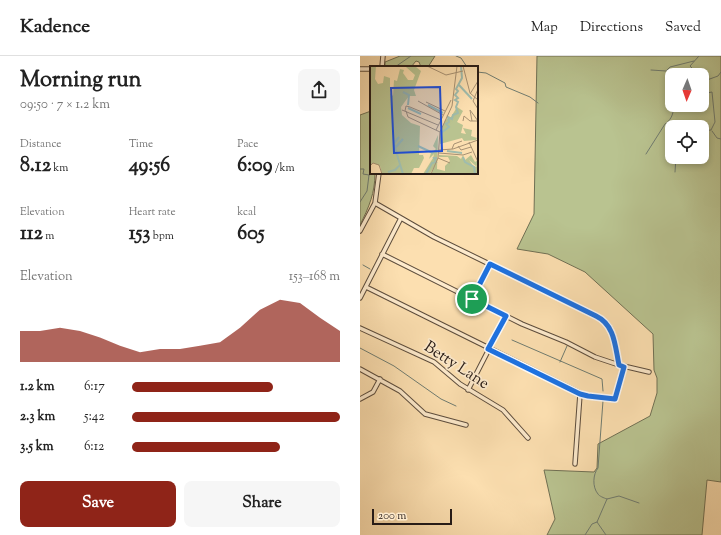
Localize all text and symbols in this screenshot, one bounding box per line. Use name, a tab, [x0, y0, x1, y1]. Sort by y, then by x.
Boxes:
text: Kadence	[20, 14, 90, 41]
text: Map	[531, 18, 558, 38]
text: Directions	[580, 18, 643, 38]
text: Saved	[665, 18, 701, 38]
text: Morning run	[20, 65, 142, 97]
inset map	[370, 66, 478, 174]
north arrow	[665, 68, 709, 112]
map controls	[665, 68, 709, 164]
button: share	[298, 69, 340, 111]
text: 09:50 · 7 × 1.2 km	[20, 96, 110, 114]
button: locate	[665, 120, 709, 164]
text: Distance	[20, 136, 61, 152]
text: Time	[129, 136, 153, 152]
text: Pace	[237, 136, 258, 152]
text: 8.12	[20, 152, 51, 181]
text: 49:56	[129, 152, 170, 181]
text: 6:09	[237, 152, 272, 181]
text: km	[51, 160, 68, 176]
text: /km	[272, 160, 295, 176]
text: Elevation	[20, 204, 65, 220]
text: Heart rate	[129, 204, 176, 220]
text: kcal	[237, 204, 256, 220]
text: 112	[20, 220, 43, 249]
text: 153	[129, 220, 150, 249]
text: 605	[237, 220, 265, 249]
text: m	[43, 228, 54, 244]
text: bpm	[150, 228, 174, 244]
text: Elevation	[20, 268, 73, 286]
text: 153–168 m	[289, 268, 340, 286]
pin	[455, 282, 489, 316]
icon: arrive	[461, 288, 483, 310]
street label: Betty Lane	[419, 336, 493, 396]
text: 1.2 km	[20, 378, 54, 396]
text: 6:17	[84, 378, 105, 396]
text: 2.3 km	[20, 408, 55, 426]
text: 5:42	[84, 408, 104, 426]
text: 3.5 km	[20, 438, 54, 456]
text: 6:12	[84, 438, 104, 456]
button: Save	[20, 481, 176, 527]
button: Share	[184, 481, 340, 527]
scale bar	[372, 507, 452, 526]
text: 200 m	[378, 508, 406, 524]

